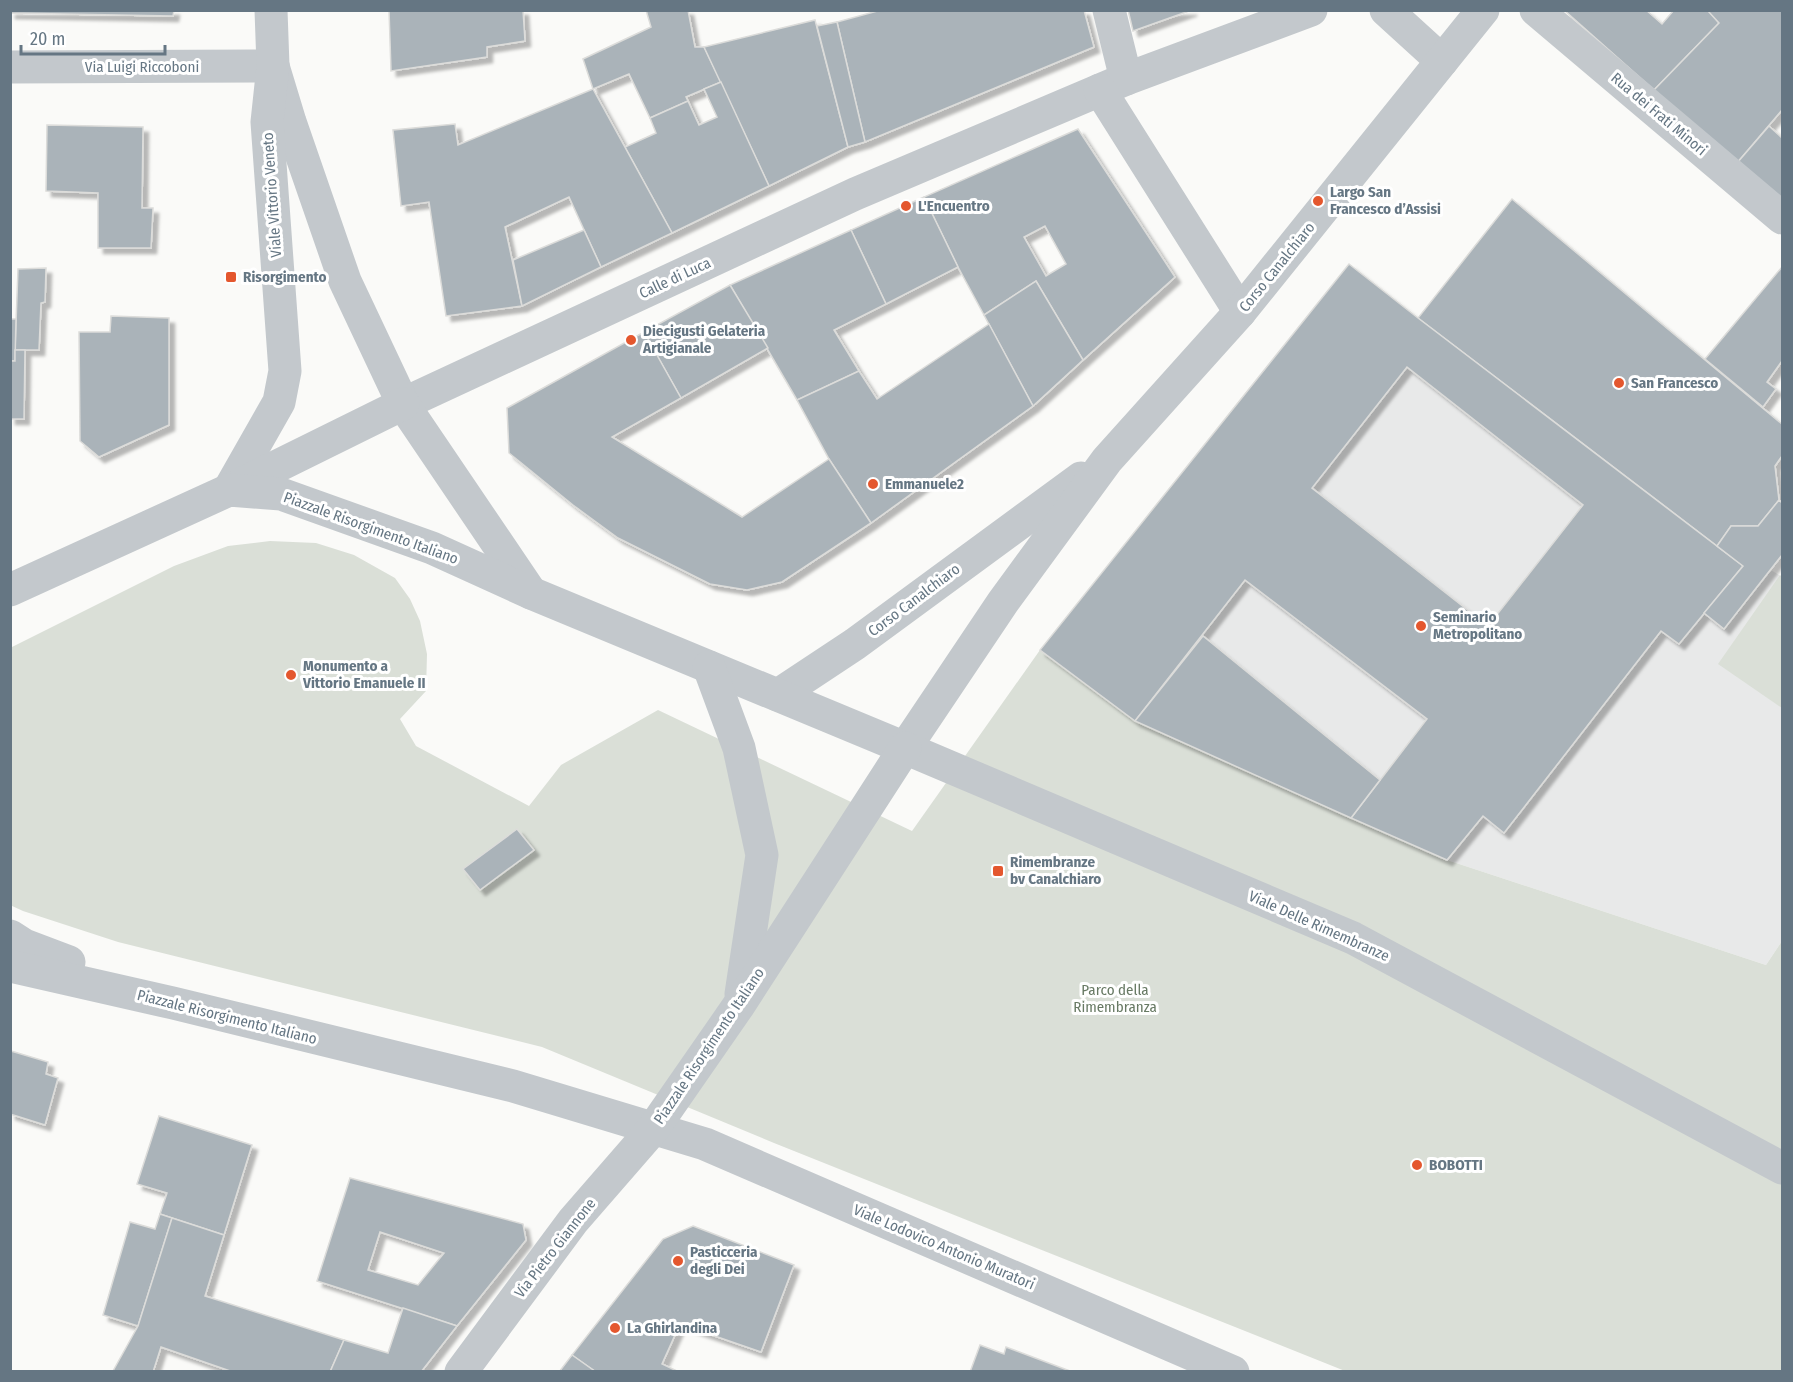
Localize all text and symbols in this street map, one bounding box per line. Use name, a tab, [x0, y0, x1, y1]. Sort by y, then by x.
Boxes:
scale bar	[21, 18, 165, 56]
text: 20 m	[30, 28, 65, 50]
street label: Via Luigi Riccoboni	[85, 58, 199, 76]
street label: Rua dei Frati Minori	[1608, 69, 1710, 159]
street label: Viale Vittorio Veneto	[259, 132, 285, 258]
place label: Largo San Francesco d’Assisi	[1330, 183, 1441, 218]
marker: Largo San Francesco d’Assisi	[1311, 194, 1325, 208]
place label: L'Encuentro	[918, 197, 990, 215]
marker: L'Encuentro	[899, 199, 913, 213]
street label: Corso Canalchiaro	[1235, 218, 1319, 315]
street label: Calle di Luca	[636, 254, 714, 302]
place label: Risorgimento	[243, 268, 327, 286]
marker: Risorgimento	[224, 270, 238, 284]
place label: Diecigusti Gelateria Artigianale	[642, 322, 766, 357]
marker: Diecigusti Gelateria Artigianale	[624, 333, 638, 347]
place label: San Francesco	[1631, 374, 1718, 392]
marker: San Francesco	[1612, 376, 1626, 390]
place label: Emmanuele2	[885, 475, 964, 493]
marker: Emmanuele2	[866, 477, 880, 491]
street label: Piazzale Risorgimento Italiano	[281, 488, 461, 568]
street label: Corso Canalchiaro	[865, 560, 963, 640]
place label: Seminario Metropolitano	[1433, 608, 1522, 643]
marker: Seminario Metropolitano	[1414, 619, 1428, 633]
place label: Monumento a Vittorio Emanuele II	[302, 657, 426, 692]
marker: Monumento a Vittorio Emanuele II	[284, 668, 298, 682]
place label: Rimembranze bv Canalchiaro	[1010, 853, 1101, 888]
marker: Rimembranze bv Canalchiaro	[991, 864, 1005, 878]
street label: Viale Delle Rimembranze	[1246, 887, 1392, 965]
street label: Piazzale Risorgimento Italiano	[650, 964, 768, 1128]
park label: Parco della Rimembranza	[1073, 981, 1157, 1016]
street label: Piazzale Risorgimento Italiano	[135, 986, 319, 1048]
place label: BOBOTTI	[1429, 1156, 1483, 1174]
marker: BOBOTTI	[1410, 1158, 1424, 1172]
street label: Via Pietro Giannone	[511, 1195, 599, 1301]
street label: Viale Lodovico Antonio Muratori	[851, 1201, 1037, 1293]
place label: Pasticceria degli Dei	[690, 1243, 758, 1278]
marker: Pasticceria degli Dei	[671, 1254, 685, 1268]
place label: La Ghirlandina	[627, 1319, 718, 1337]
marker: La Ghirlandina	[608, 1321, 622, 1335]

